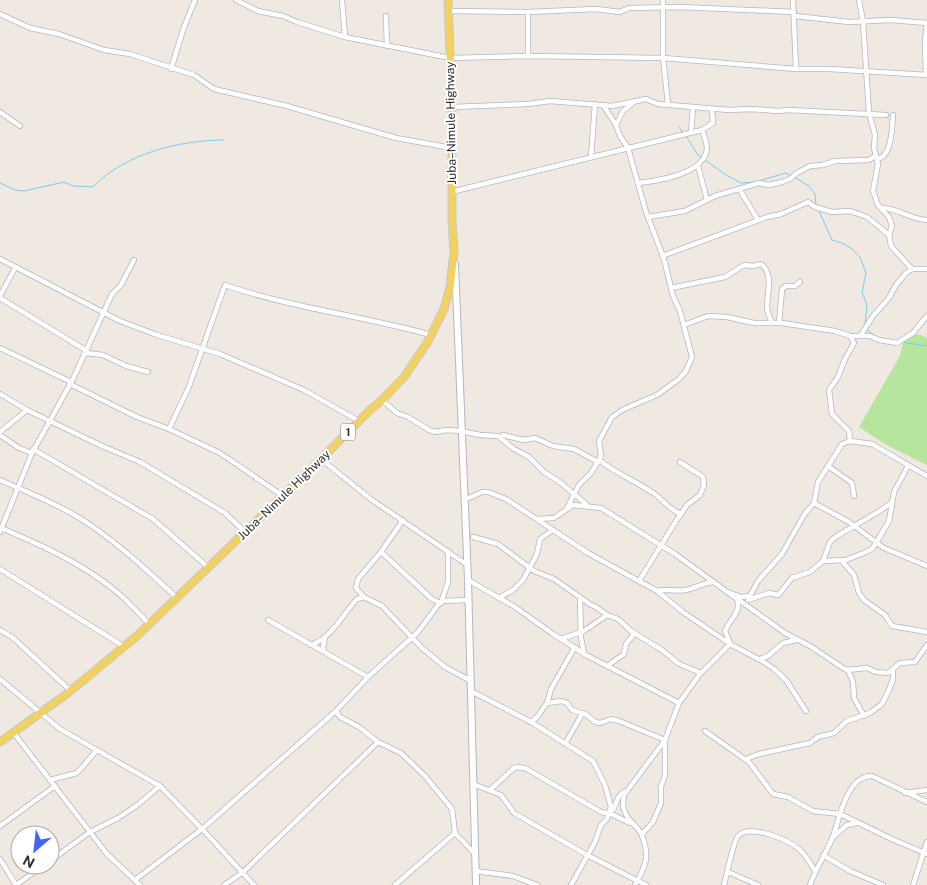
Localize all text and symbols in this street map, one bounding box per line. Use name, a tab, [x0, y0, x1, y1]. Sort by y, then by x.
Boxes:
street label: Juba–Nimule Highway	[443, 61, 459, 185]
road number: 1	[340, 424, 356, 441]
street label: Juba–Nimule Highway	[235, 447, 334, 543]
north arrow	[10, 825, 60, 875]
text: N	[20, 852, 37, 871]

